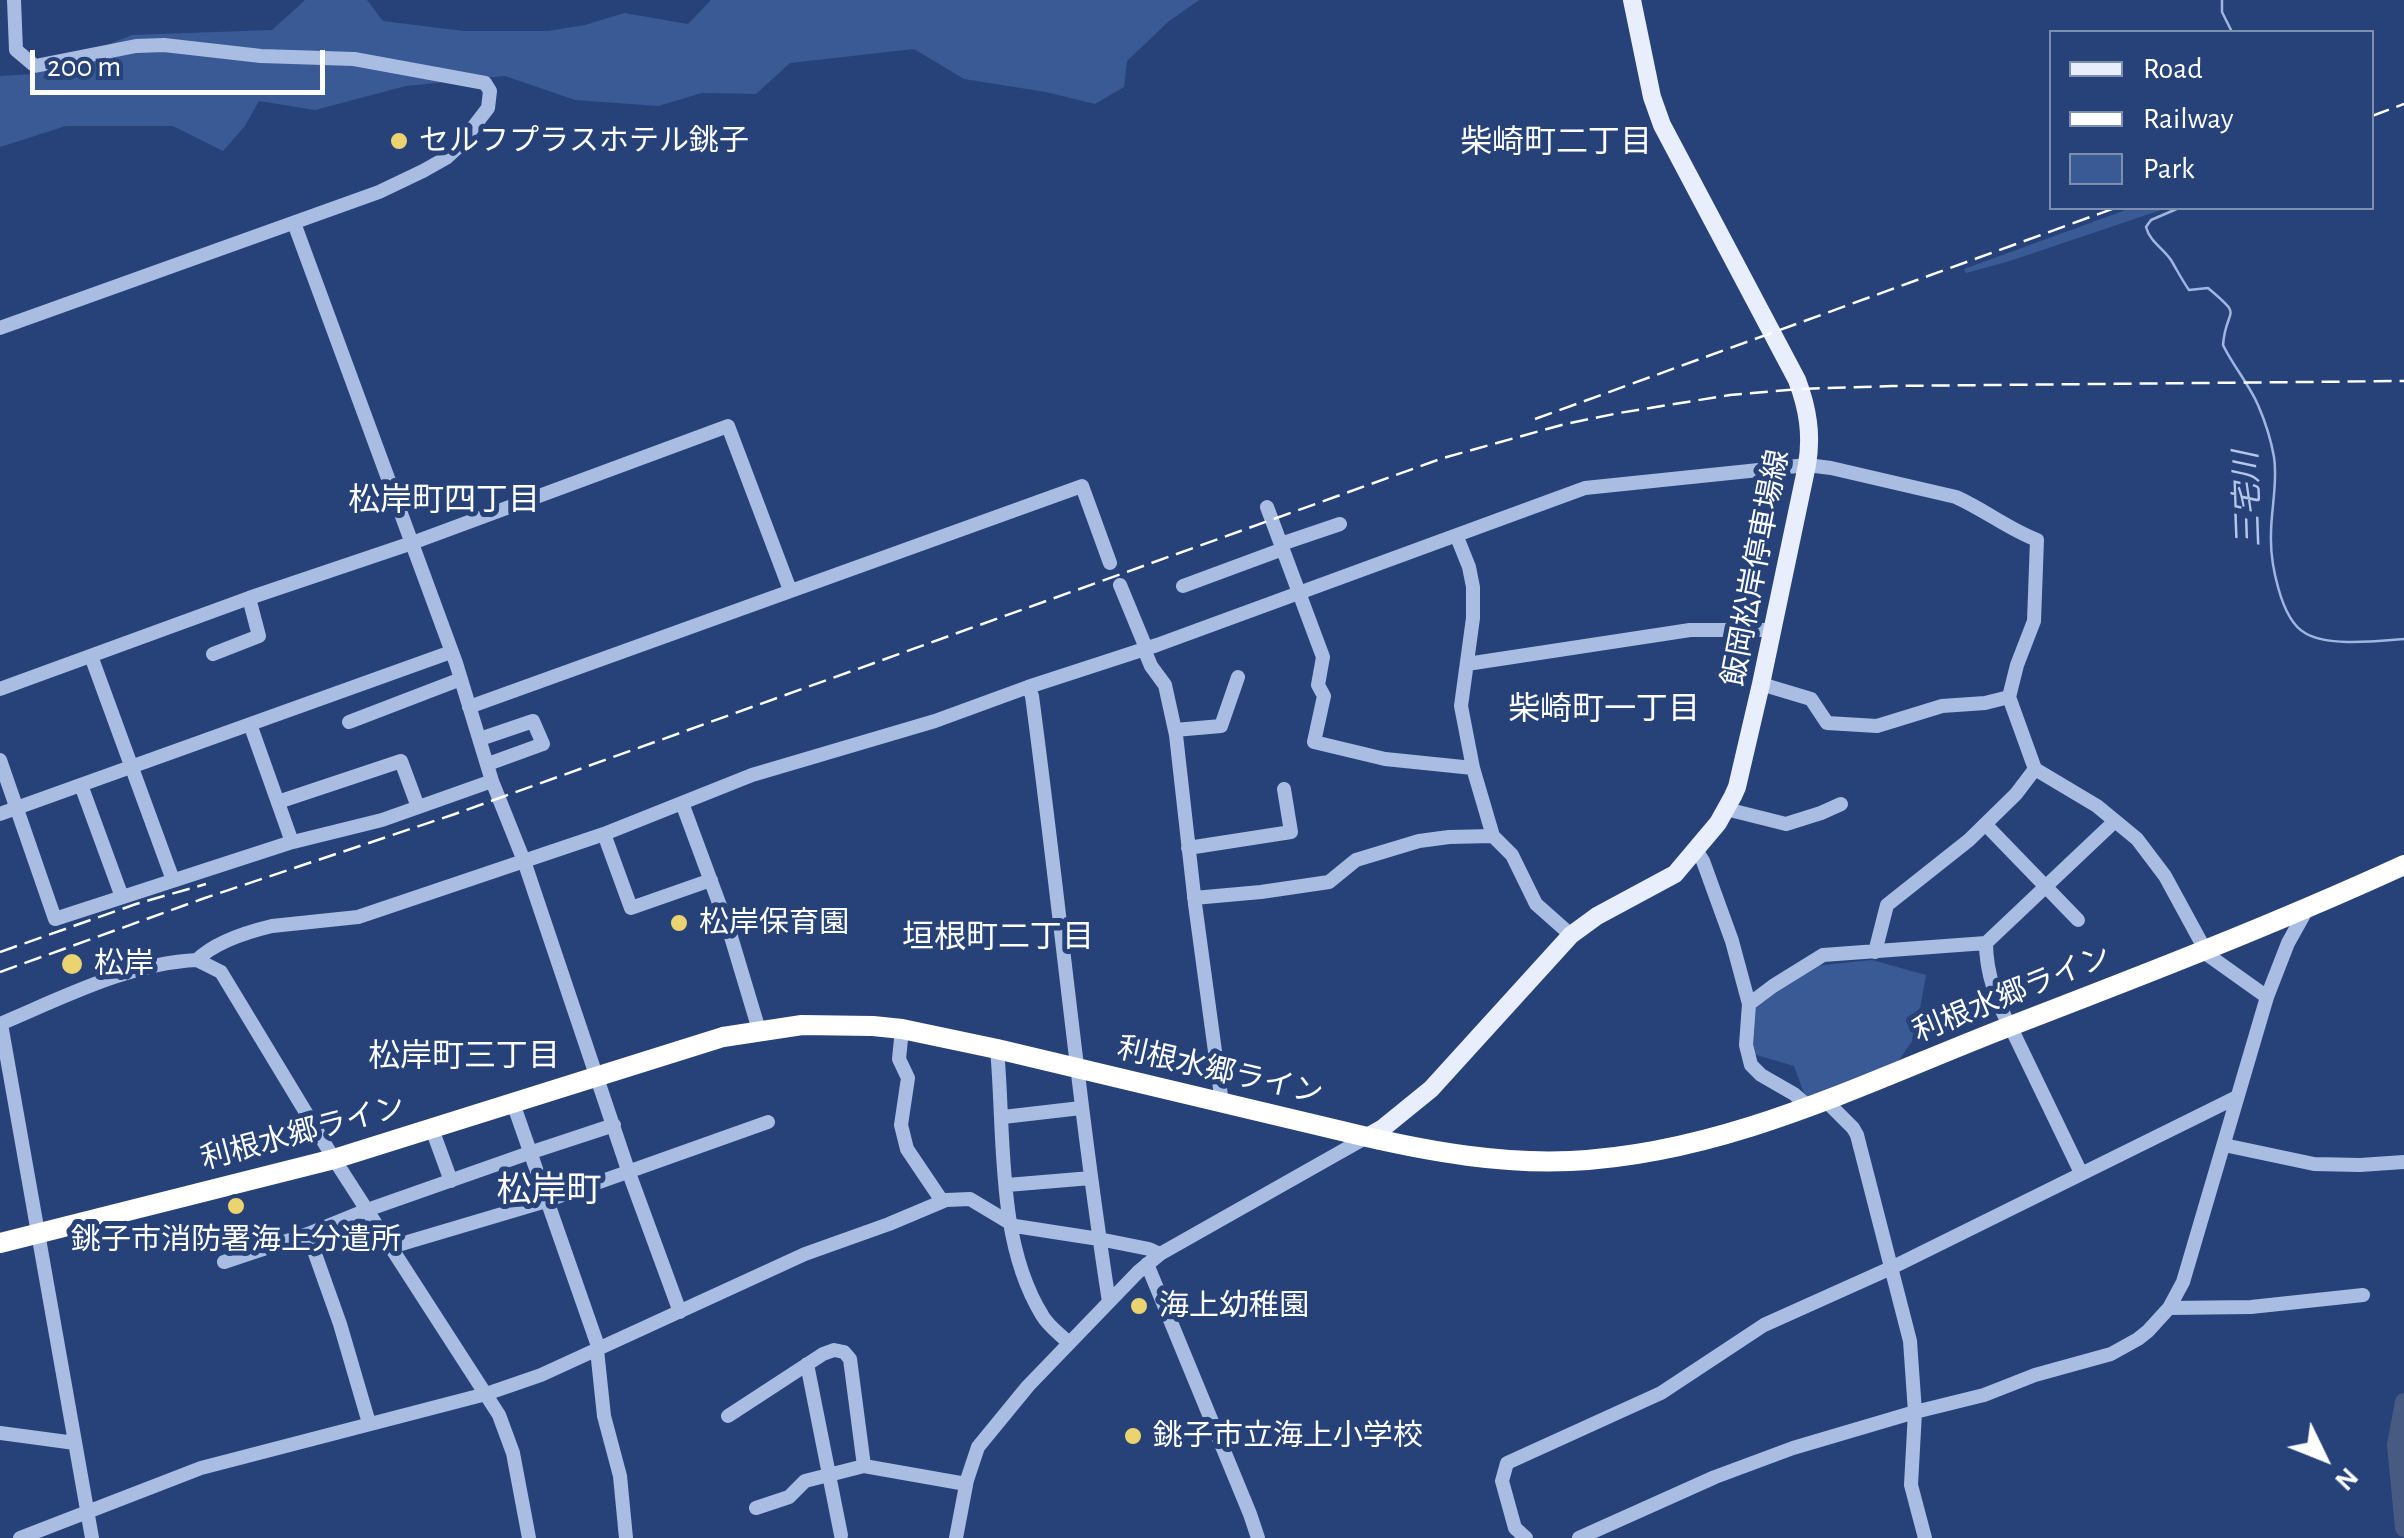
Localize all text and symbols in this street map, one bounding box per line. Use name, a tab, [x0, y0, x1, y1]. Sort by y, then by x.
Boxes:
scale bar	[35, 30, 330, 92]
legend	[2049, 30, 2374, 210]
text: 200 m	[47, 52, 121, 82]
text: Road	[2143, 54, 2203, 84]
text: Railway	[2143, 104, 2234, 134]
place label: セルフプラスホテル銚子	[419, 123, 749, 159]
district label: 柴崎町二丁目	[1460, 123, 1652, 161]
marker: セルフプラスホテル銚子	[388, 130, 410, 152]
text: Park	[2143, 154, 2195, 184]
street label: 飯岡松岸停車場線	[1715, 447, 1797, 689]
water label: 三宅川	[2227, 450, 2269, 548]
district label: 松岸町四丁目	[348, 481, 540, 519]
district label: 柴崎町一丁目	[1508, 690, 1700, 728]
place label: 松岸保育園	[699, 905, 849, 941]
marker: 松岸保育園	[668, 912, 690, 934]
district label: 垣根町二丁目	[902, 918, 1094, 956]
street label: 利根水郷ライン	[1908, 938, 2116, 1050]
place label: 松岸	[94, 946, 154, 982]
marker: 松岸	[59, 951, 85, 977]
street label: 利根水郷ライン	[1114, 1030, 1326, 1112]
district label: 松岸町三丁目	[368, 1037, 560, 1075]
street label: 利根水郷ライン	[197, 1088, 409, 1178]
district label: 松岸町	[497, 1169, 601, 1211]
marker: 銚子市消防署海上分遣所	[225, 1195, 247, 1217]
place label: 銚子市消防署海上分遣所	[71, 1222, 401, 1258]
place label: 海上幼稚園	[1159, 1288, 1309, 1324]
marker: 海上幼稚園	[1128, 1295, 1150, 1317]
north arrow	[2274, 1408, 2374, 1508]
place label: 銚子市立海上小学校	[1153, 1418, 1423, 1454]
marker: 銚子市立海上小学校	[1122, 1425, 1144, 1447]
text: N	[2329, 1462, 2363, 1495]

